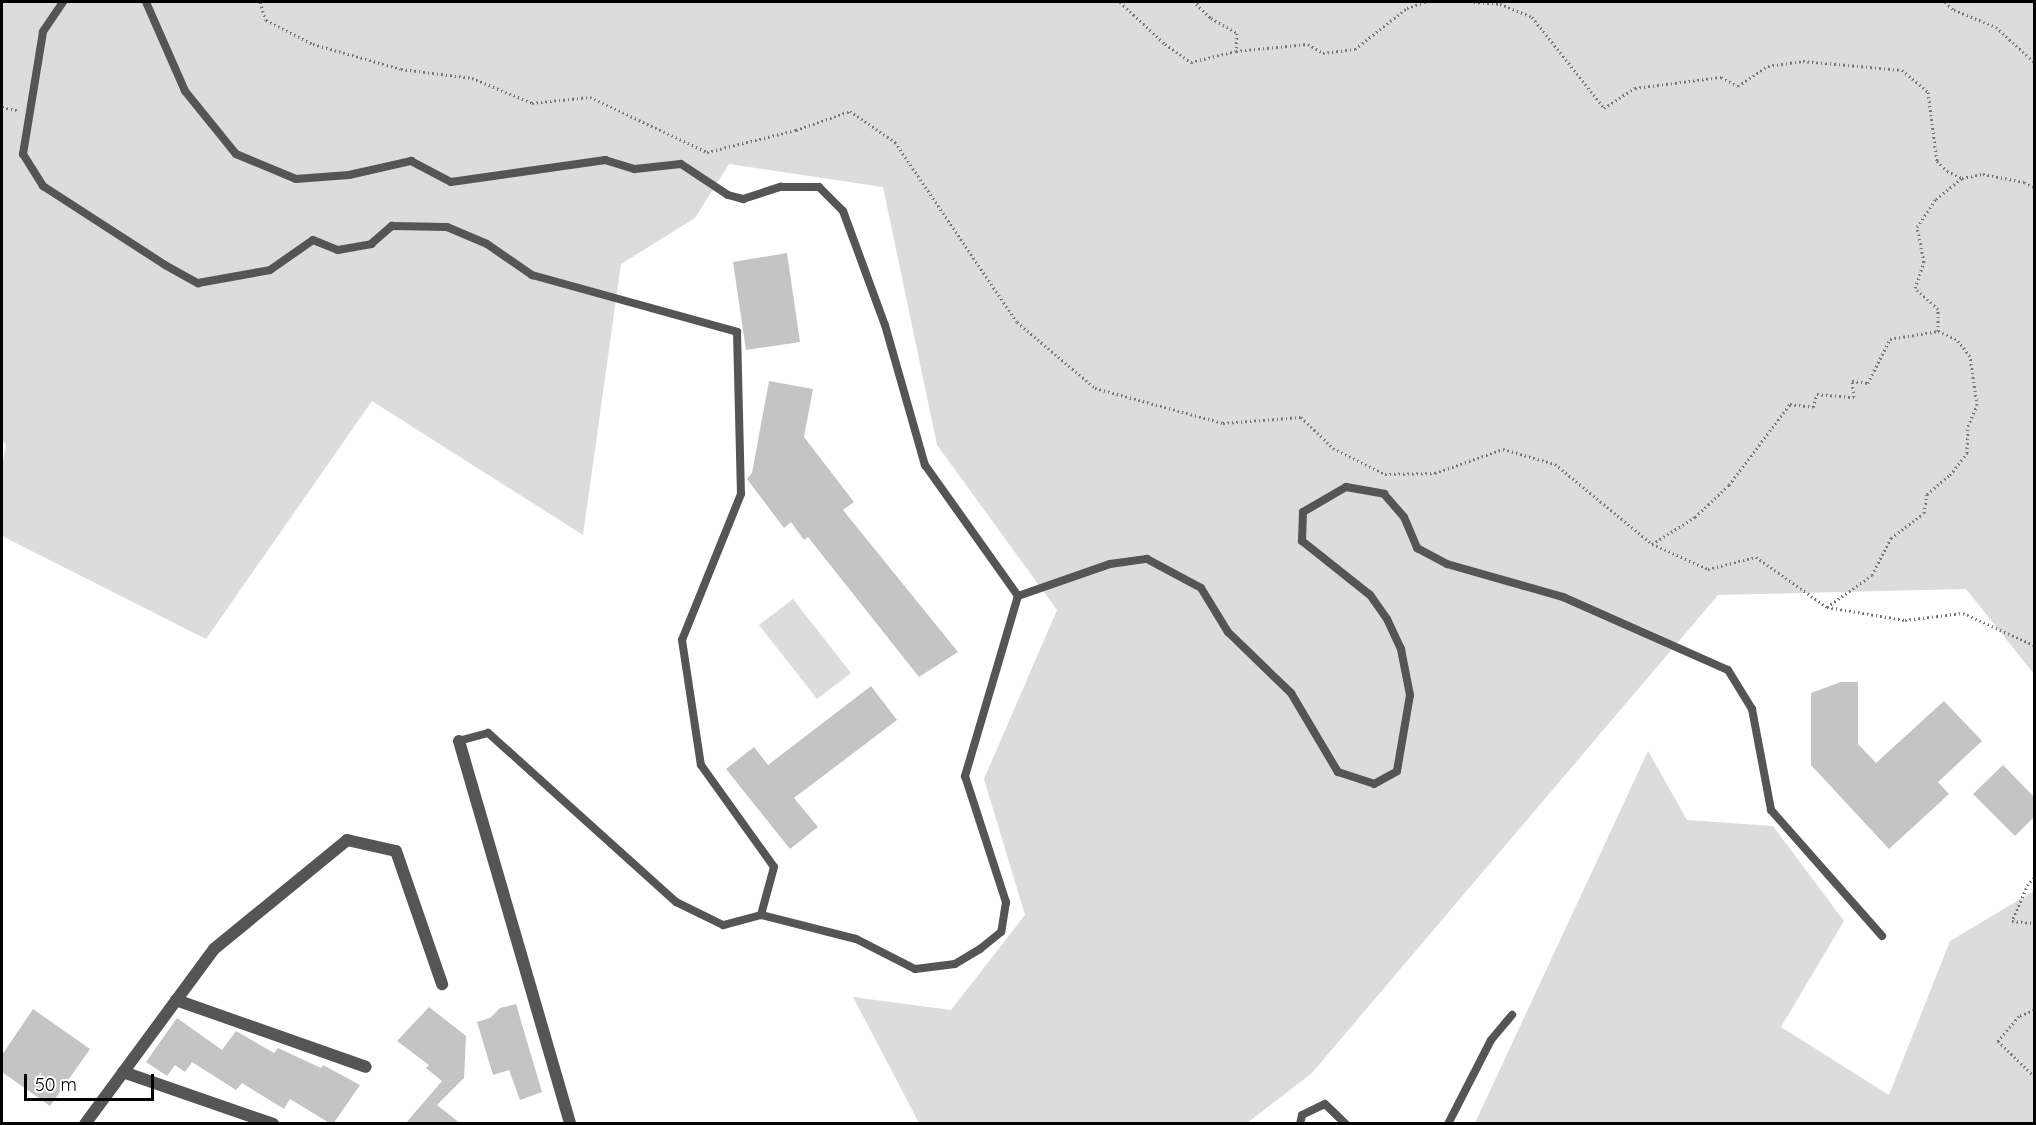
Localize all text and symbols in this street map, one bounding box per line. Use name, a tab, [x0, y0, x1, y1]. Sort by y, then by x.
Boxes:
scale bar	[27, 1062, 158, 1100]
text: 50 m	[35, 1073, 77, 1096]

